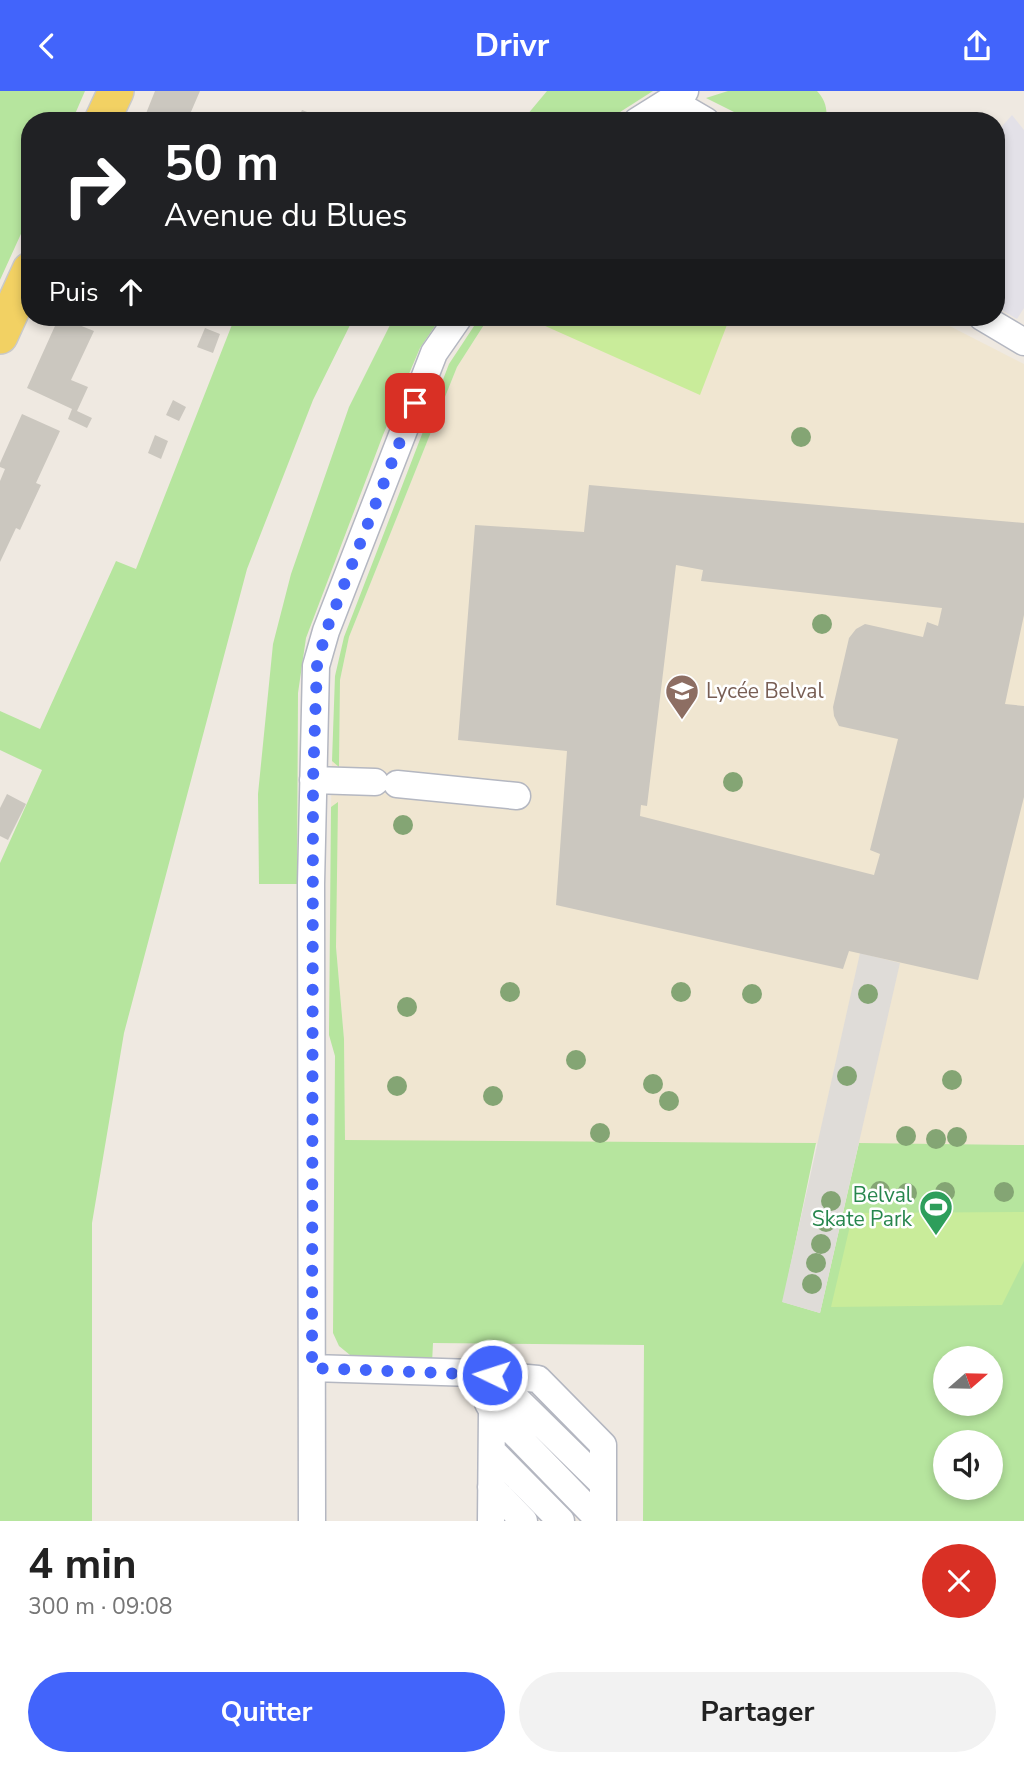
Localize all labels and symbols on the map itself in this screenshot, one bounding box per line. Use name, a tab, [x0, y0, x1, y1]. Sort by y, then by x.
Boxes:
pin	[385, 373, 445, 433]
school or university icon: Lycée Belval	[663, 672, 701, 721]
place label: Lycée Belval	[706, 677, 824, 705]
place label: Belval Skate Park	[812, 1181, 913, 1233]
sports icon: Belval Skate Park	[917, 1188, 955, 1237]
position arrow	[455, 1338, 529, 1412]
north arrow	[933, 1346, 1003, 1416]

